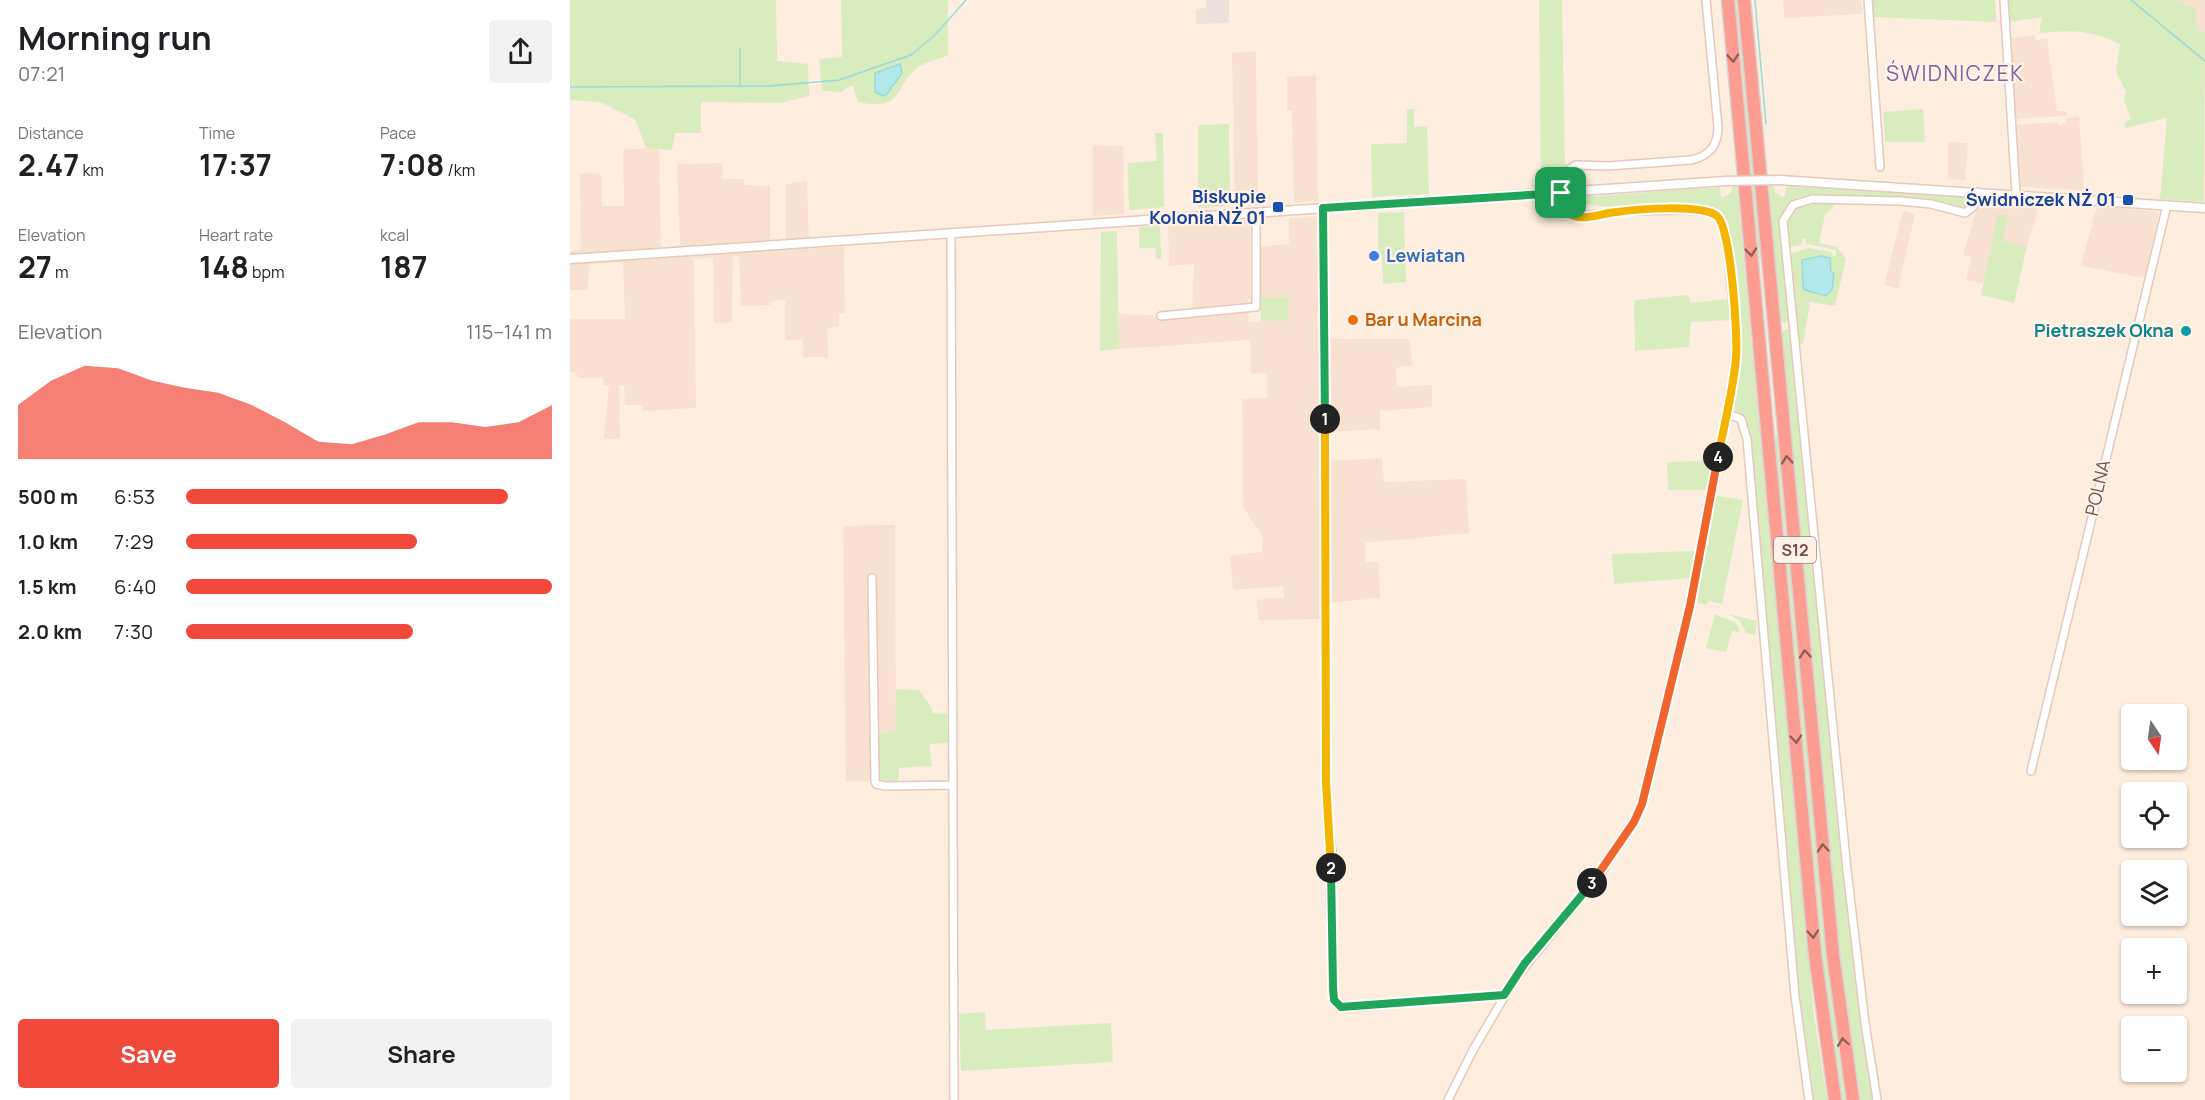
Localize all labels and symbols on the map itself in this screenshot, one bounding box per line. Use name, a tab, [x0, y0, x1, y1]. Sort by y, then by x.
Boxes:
one-way arrow	[1726, 54, 1739, 63]
district label: ŚWIDNICZEK	[1886, 59, 2024, 87]
pin	[1535, 167, 1586, 218]
place label: Biskupie Kolonia NŻ 01	[1149, 184, 1266, 229]
place label: Świdniczek NŻ 01	[1966, 187, 2116, 211]
marker: Świdniczek NŻ 01	[2121, 193, 2135, 207]
marker: Biskupie Kolonia NŻ 01	[1271, 200, 1285, 214]
place label: Lewiatan	[1386, 243, 1465, 267]
one-way arrow	[1744, 248, 1757, 257]
marker: Lewiatan	[1367, 249, 1381, 263]
place label: Bar u Marcina	[1365, 307, 1482, 331]
marker: Bar u Marcina	[1346, 313, 1360, 327]
place label: Pietraszek Okna	[2034, 318, 2174, 342]
marker: Pietraszek Okna	[2179, 324, 2193, 338]
pin: 1	[1310, 404, 1340, 434]
pin: 4	[1703, 442, 1733, 472]
one-way arrow	[1781, 456, 1794, 465]
street label: POLNA	[2079, 457, 2115, 518]
road number: S12	[1774, 537, 1816, 563]
one-way arrow	[1799, 650, 1812, 659]
north arrow	[2121, 704, 2187, 770]
one-way arrow	[1789, 735, 1802, 744]
one-way arrow	[1817, 844, 1830, 853]
pin: 2	[1316, 853, 1346, 883]
pin: 3	[1577, 868, 1607, 898]
one-way arrow	[1807, 929, 1820, 938]
one-way arrow	[1838, 1038, 1850, 1047]

